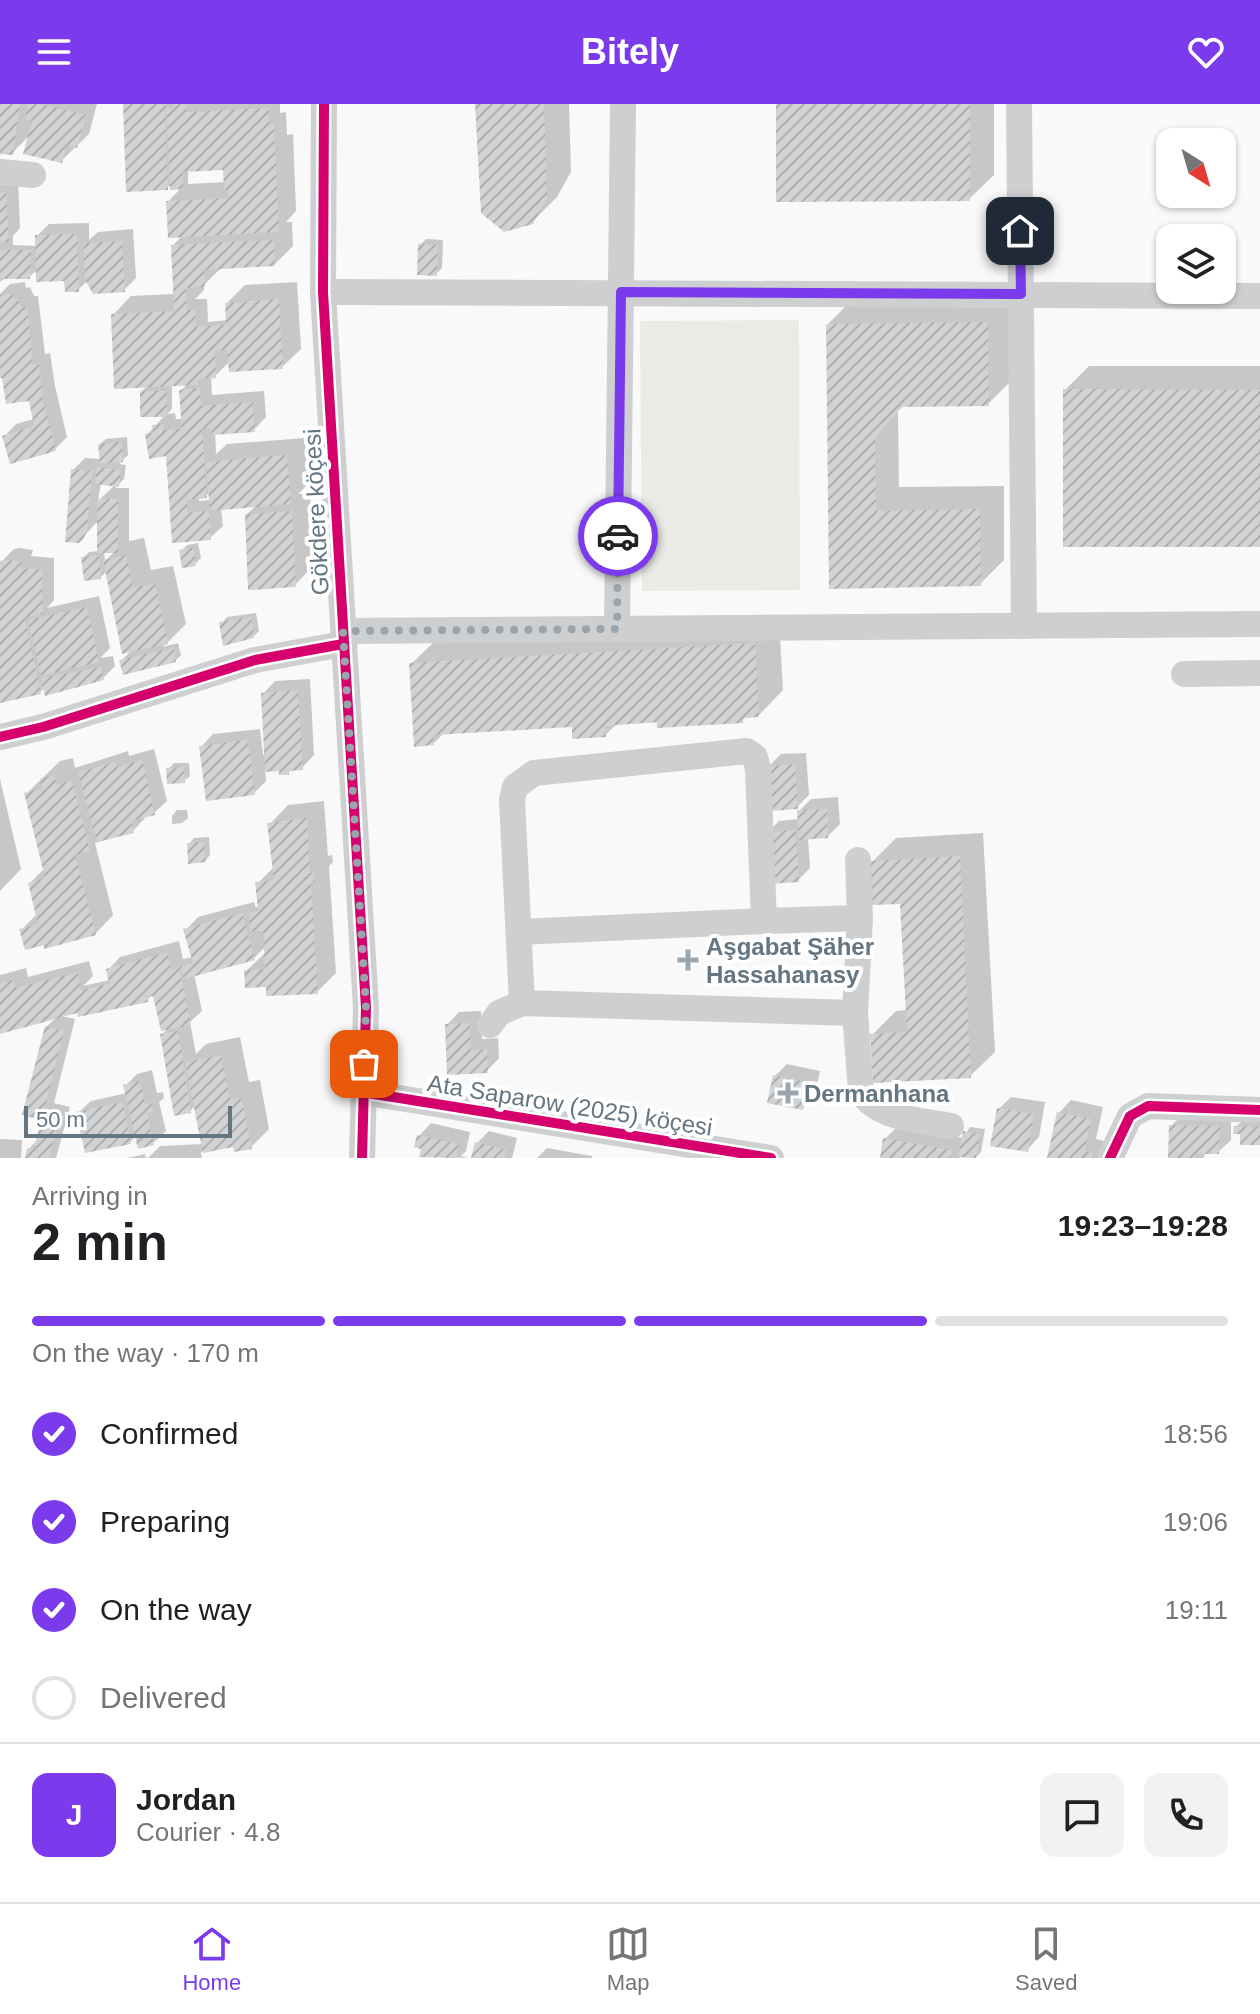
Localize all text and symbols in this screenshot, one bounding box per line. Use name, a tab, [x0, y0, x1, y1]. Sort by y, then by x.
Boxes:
icon: menu	[32, 30, 76, 74]
icon: heart	[1184, 30, 1228, 74]
text: Bitely	[581, 31, 679, 72]
north arrow	[1156, 128, 1236, 208]
map controls	[1156, 128, 1236, 304]
pin	[986, 197, 1054, 265]
icon: home	[998, 209, 1042, 253]
button: layers	[1156, 224, 1236, 304]
street label: Gökdere köçesi	[298, 428, 334, 596]
courier	[578, 496, 658, 576]
icon: car	[596, 514, 640, 558]
place label: Aşgabat Şäher Hassahanasy	[706, 933, 874, 988]
marker: Aşgabat Şäher Hassahanasy	[677, 949, 699, 971]
pin	[330, 1030, 398, 1098]
icon: bag	[342, 1042, 386, 1086]
street label: Ata Saparow (2025) köçesi	[426, 1069, 714, 1141]
place label: Dermanhana	[804, 1080, 950, 1107]
marker: Dermanhana	[779, 1084, 797, 1102]
scale bar	[24, 1102, 232, 1138]
text: 50 m	[36, 1107, 85, 1132]
text: Arriving in	[32, 1181, 148, 1211]
text: 19:23–19:28	[1058, 1209, 1228, 1242]
text: 2 min	[32, 1213, 168, 1271]
text: On the way · 170 m	[32, 1338, 259, 1368]
icon: check	[32, 1412, 76, 1456]
text: Confirmed	[100, 1417, 238, 1450]
text: 18:56	[1163, 1419, 1228, 1449]
icon: check	[32, 1500, 76, 1544]
text: Preparing	[100, 1505, 230, 1538]
text: 19:06	[1163, 1507, 1228, 1537]
icon: check	[32, 1588, 76, 1632]
text: On the way	[100, 1593, 252, 1626]
text: 19:11	[1165, 1595, 1228, 1625]
text: Delivered	[100, 1681, 227, 1714]
button: chat	[1040, 1773, 1124, 1857]
button: phone	[1144, 1773, 1228, 1857]
text: Jordan	[136, 1783, 236, 1816]
text: J	[66, 1798, 82, 1831]
text: Courier · 4.8	[136, 1817, 281, 1847]
tab: Home	[182, 1922, 241, 1996]
tab: Map	[606, 1922, 650, 1996]
tab: Saved	[1015, 1922, 1078, 1996]

